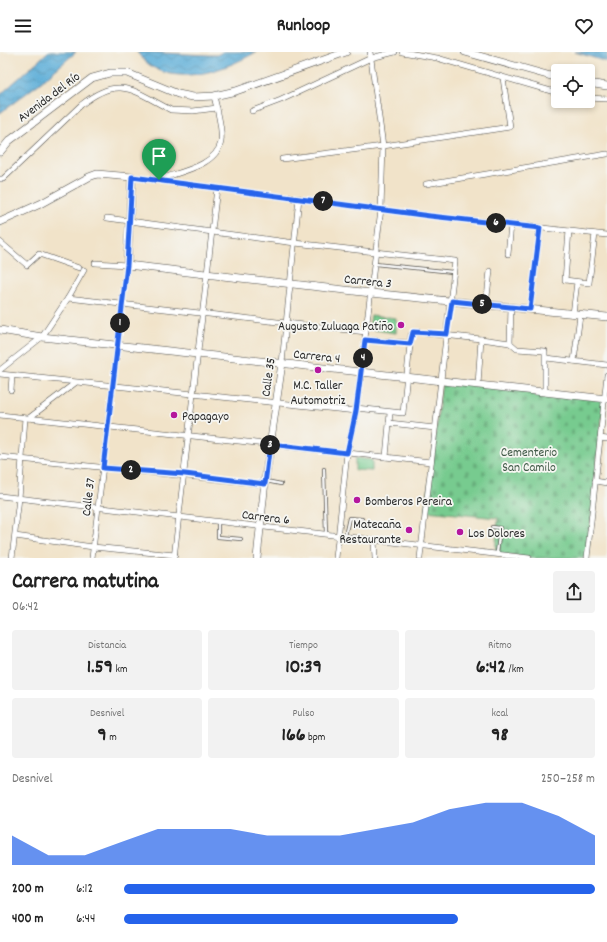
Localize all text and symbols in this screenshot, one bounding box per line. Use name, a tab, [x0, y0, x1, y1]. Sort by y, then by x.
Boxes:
text: Runloop	[277, 14, 330, 39]
icon: menu	[12, 15, 34, 37]
icon: heart	[573, 15, 595, 37]
map controls	[551, 64, 595, 108]
button: locate	[551, 64, 595, 108]
street label: Avenida del Río	[14, 68, 85, 128]
pin	[142, 139, 176, 180]
icon: arrive	[148, 145, 170, 167]
pin: 7	[313, 191, 333, 211]
text: 7	[321, 193, 325, 209]
pin: 6	[486, 213, 506, 233]
text: 6	[493, 215, 499, 231]
street label: Carrera 3	[343, 271, 392, 294]
pin: 5	[472, 294, 492, 314]
text: 5	[479, 296, 485, 312]
pin: 1	[110, 313, 130, 333]
text: 1	[119, 315, 121, 331]
place label: Augusto Zuluaga Patiño	[278, 318, 393, 337]
marker: Augusto Zuluaga Patiño	[396, 320, 406, 330]
street label: Carrera 4	[292, 346, 341, 369]
pin: 4	[353, 348, 373, 368]
text: 4	[361, 350, 365, 366]
street label: Calle 35	[257, 357, 282, 398]
marker: M.C. Taller Automotriz	[313, 365, 323, 375]
place label: M.C. Taller Automotriz	[291, 377, 346, 411]
place label: Papagayo	[182, 408, 229, 427]
marker: Papagayo	[169, 410, 179, 420]
pin: 3	[260, 435, 280, 455]
text: 3	[268, 437, 272, 453]
park label: Cementerio San Camilo	[501, 444, 557, 478]
pin: 2	[121, 460, 141, 480]
text: 2	[129, 462, 133, 478]
street label: Calle 37	[78, 477, 101, 517]
place label: Bomberos Pereira	[365, 493, 453, 512]
marker: Bomberos Pereira	[352, 495, 362, 505]
street label: Carrera 6	[241, 506, 291, 531]
place label: Matecaña Restaurante	[340, 516, 402, 550]
marker: Matecaña Restaurante	[404, 525, 414, 535]
place label: Los Dolores	[468, 525, 525, 544]
marker: Los Dolores	[455, 527, 465, 537]
text: Carrera matutina	[12, 567, 158, 598]
button: share	[553, 571, 595, 613]
text: 06:42	[12, 598, 39, 617]
text: Distancia	[88, 638, 126, 654]
text: Tiempo	[289, 638, 318, 654]
text: Ritmo	[488, 638, 512, 654]
text: 1.59	[87, 654, 113, 682]
text: 10:39	[285, 654, 322, 682]
text: 6:42	[476, 654, 506, 682]
text: km	[113, 662, 128, 678]
text: /km	[506, 662, 524, 678]
text: Desnivel	[90, 706, 124, 722]
text: Pulso	[293, 706, 314, 722]
text: kcal	[491, 706, 508, 722]
text: 9	[98, 722, 107, 750]
text: 166	[282, 722, 306, 750]
text: 98	[491, 722, 508, 750]
text: m	[107, 730, 117, 746]
text: bpm	[306, 730, 325, 746]
text: Desnivel	[12, 770, 53, 789]
text: 250–258 m	[541, 770, 595, 789]
text: 200 m	[12, 880, 44, 899]
text: 6:12	[76, 880, 93, 899]
text: 400 m	[12, 910, 43, 929]
text: 6:44	[76, 910, 95, 929]

